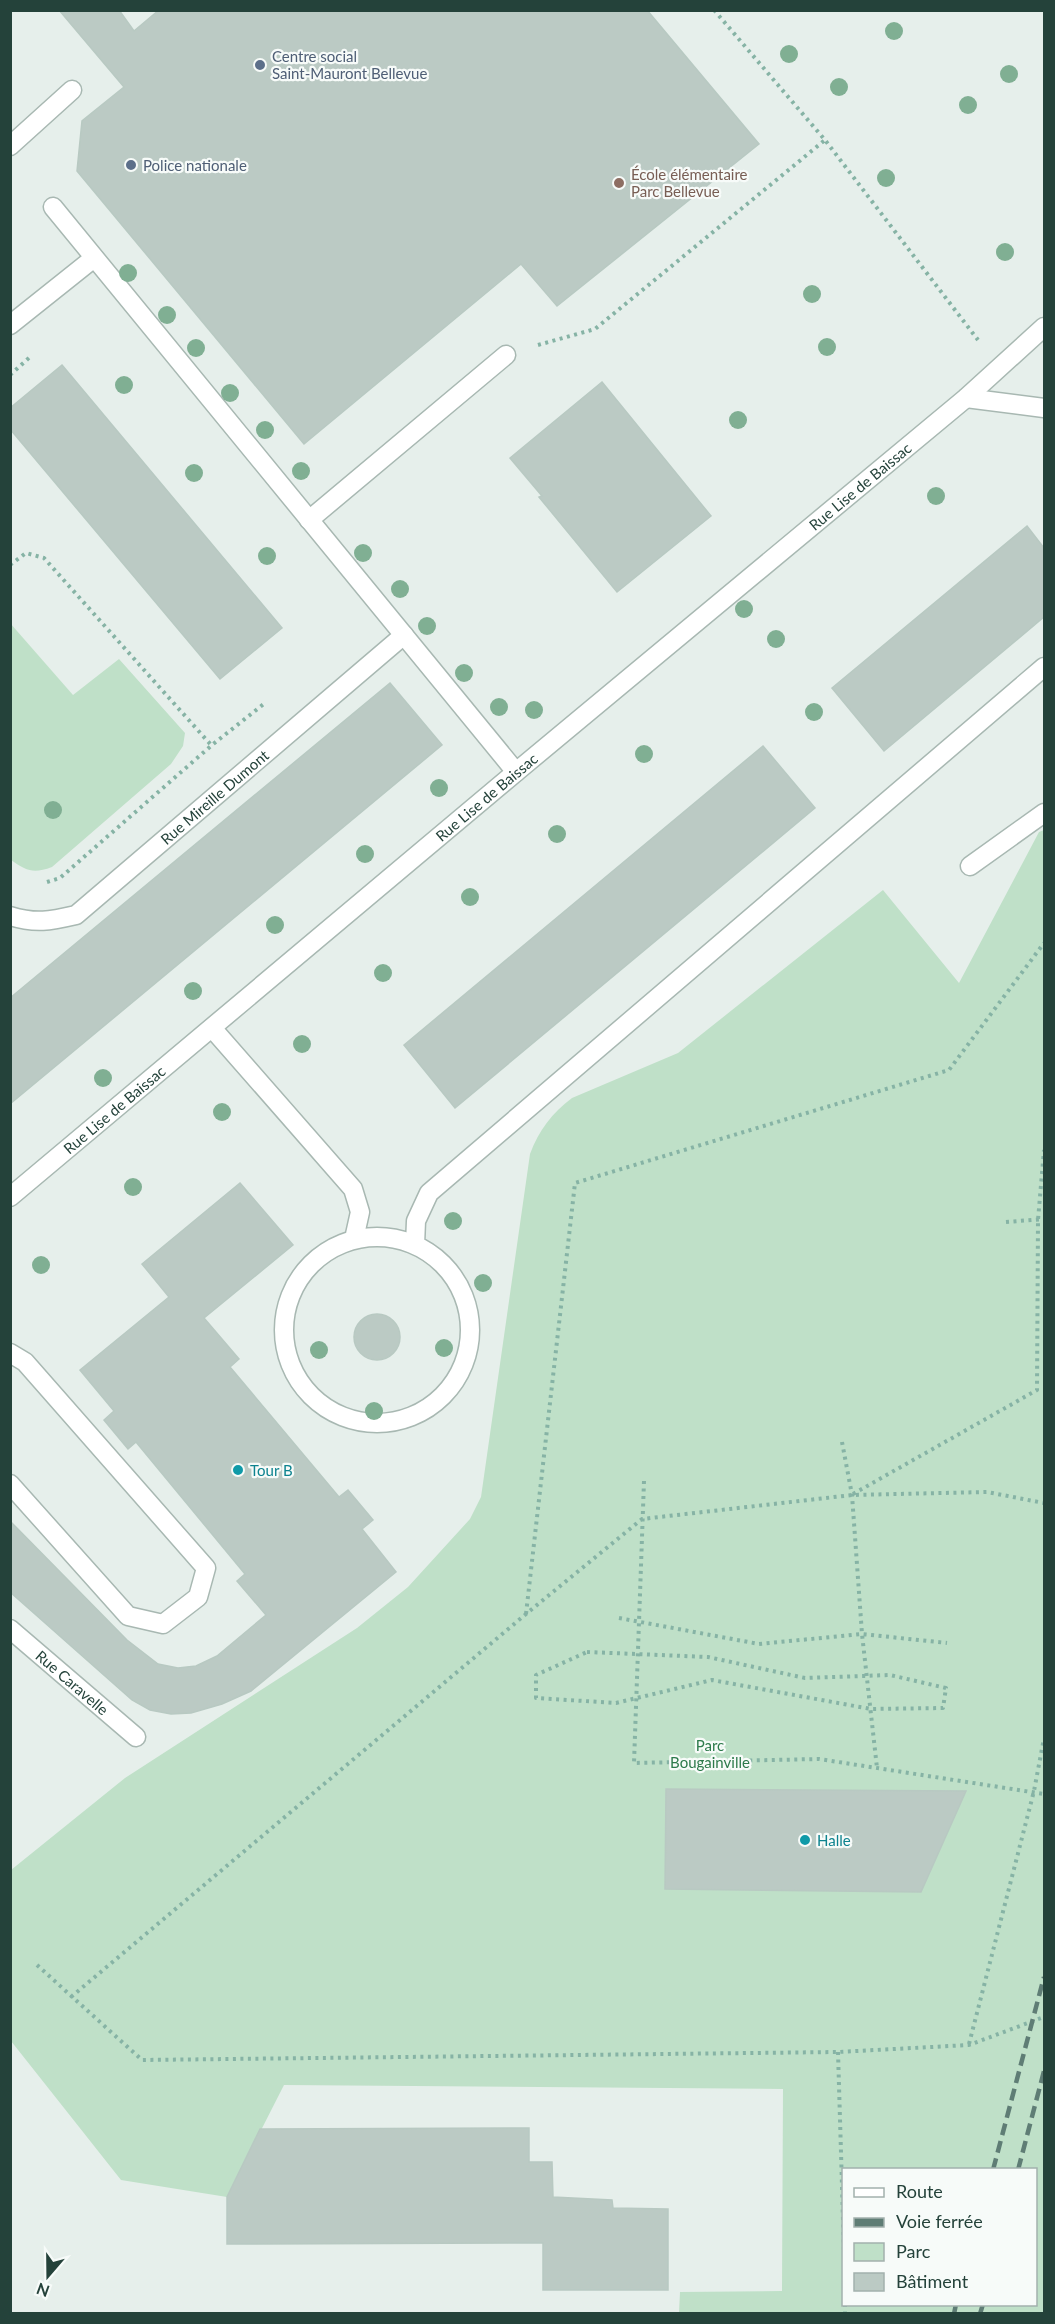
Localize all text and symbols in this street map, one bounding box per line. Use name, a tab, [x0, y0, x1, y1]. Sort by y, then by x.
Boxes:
place label: Centre social Saint-Mauront Bellevue	[272, 47, 427, 82]
marker: Centre social Saint-Mauront Bellevue	[253, 58, 267, 72]
place label: Police nationale	[143, 156, 247, 174]
marker: Police nationale	[124, 158, 138, 172]
place label: École élémentaire Parc Bellevue	[631, 165, 748, 200]
marker: École élémentaire Parc Bellevue	[612, 176, 626, 190]
street label: Rue Lise de Baissac	[805, 439, 915, 534]
street label: Rue Mireille Dumont	[157, 745, 273, 848]
street label: Rue Lise de Baissac	[432, 749, 541, 845]
street label: Rue Lise de Baissac	[60, 1062, 169, 1157]
place label: Tour B	[250, 1461, 293, 1479]
marker: Tour B	[231, 1463, 245, 1477]
street label: Rue Caravelle	[32, 1646, 112, 1718]
park label: Parc Bougainville	[670, 1736, 750, 1771]
place label: Halle	[817, 1831, 851, 1849]
marker: Halle	[798, 1833, 812, 1847]
legend	[842, 2168, 1037, 2306]
text: Route	[896, 2180, 943, 2202]
text: Voie ferrée	[896, 2210, 983, 2232]
text: Parc	[896, 2240, 931, 2262]
north arrow	[18, 2246, 78, 2306]
text: Bâtiment	[896, 2270, 969, 2292]
text: N	[34, 2280, 52, 2302]

